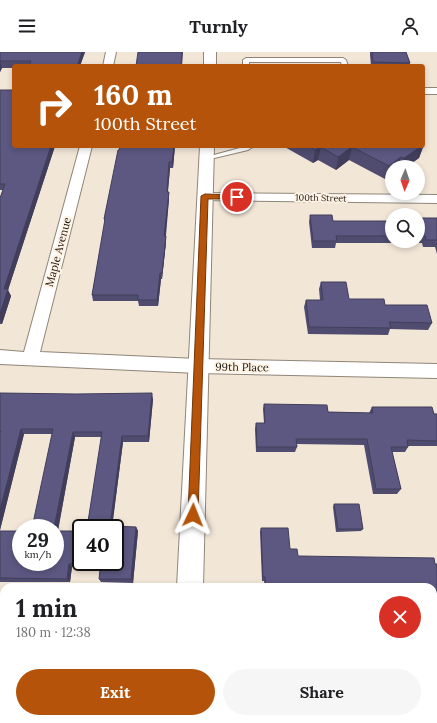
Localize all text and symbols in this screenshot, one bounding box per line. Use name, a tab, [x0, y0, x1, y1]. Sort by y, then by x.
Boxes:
icon: menu	[16, 15, 38, 37]
text: Turnly	[189, 15, 248, 38]
icon: person	[399, 15, 421, 37]
text: 160 m	[94, 77, 172, 113]
icon: right	[28, 80, 80, 132]
text: 100th Street	[94, 112, 196, 135]
north arrow	[385, 160, 425, 200]
map controls	[385, 160, 425, 248]
pin	[220, 180, 254, 214]
icon: arrive	[226, 186, 248, 208]
street label: 100th Street	[295, 192, 347, 203]
button: search	[385, 208, 425, 248]
street label: Maple Avenue	[42, 216, 74, 288]
street label: 99th Place	[215, 360, 269, 374]
position arrow	[172, 494, 214, 536]
speed limit sign: 40	[72, 519, 124, 571]
text: 29	[27, 527, 49, 552]
text: km/h	[24, 548, 52, 561]
text: 1 min	[16, 593, 77, 624]
button: close	[379, 596, 421, 638]
text: 180 m · 12:38	[16, 624, 91, 641]
button: Exit	[16, 669, 215, 715]
button: Share	[223, 669, 421, 715]

